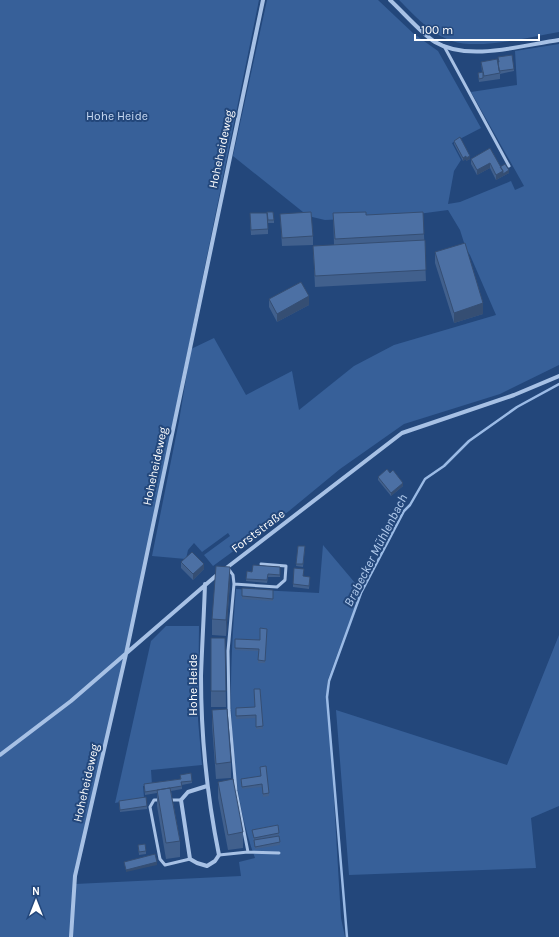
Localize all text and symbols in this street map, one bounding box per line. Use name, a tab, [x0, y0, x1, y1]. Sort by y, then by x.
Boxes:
scale bar	[415, 16, 539, 42]
text: 100 m	[421, 23, 453, 37]
street label: Hoheheideweg	[206, 108, 236, 190]
park label: Hohe Heide	[86, 109, 148, 123]
street label: Hoheheideweg	[140, 425, 170, 507]
water label: Brabecker Mühlenbach	[341, 492, 410, 609]
street label: Forststraße	[229, 506, 287, 556]
street label: Hohe Heide	[186, 654, 200, 716]
street label: Hoheheideweg	[70, 742, 102, 823]
north arrow	[16, 881, 56, 921]
text: N	[32, 885, 40, 898]

